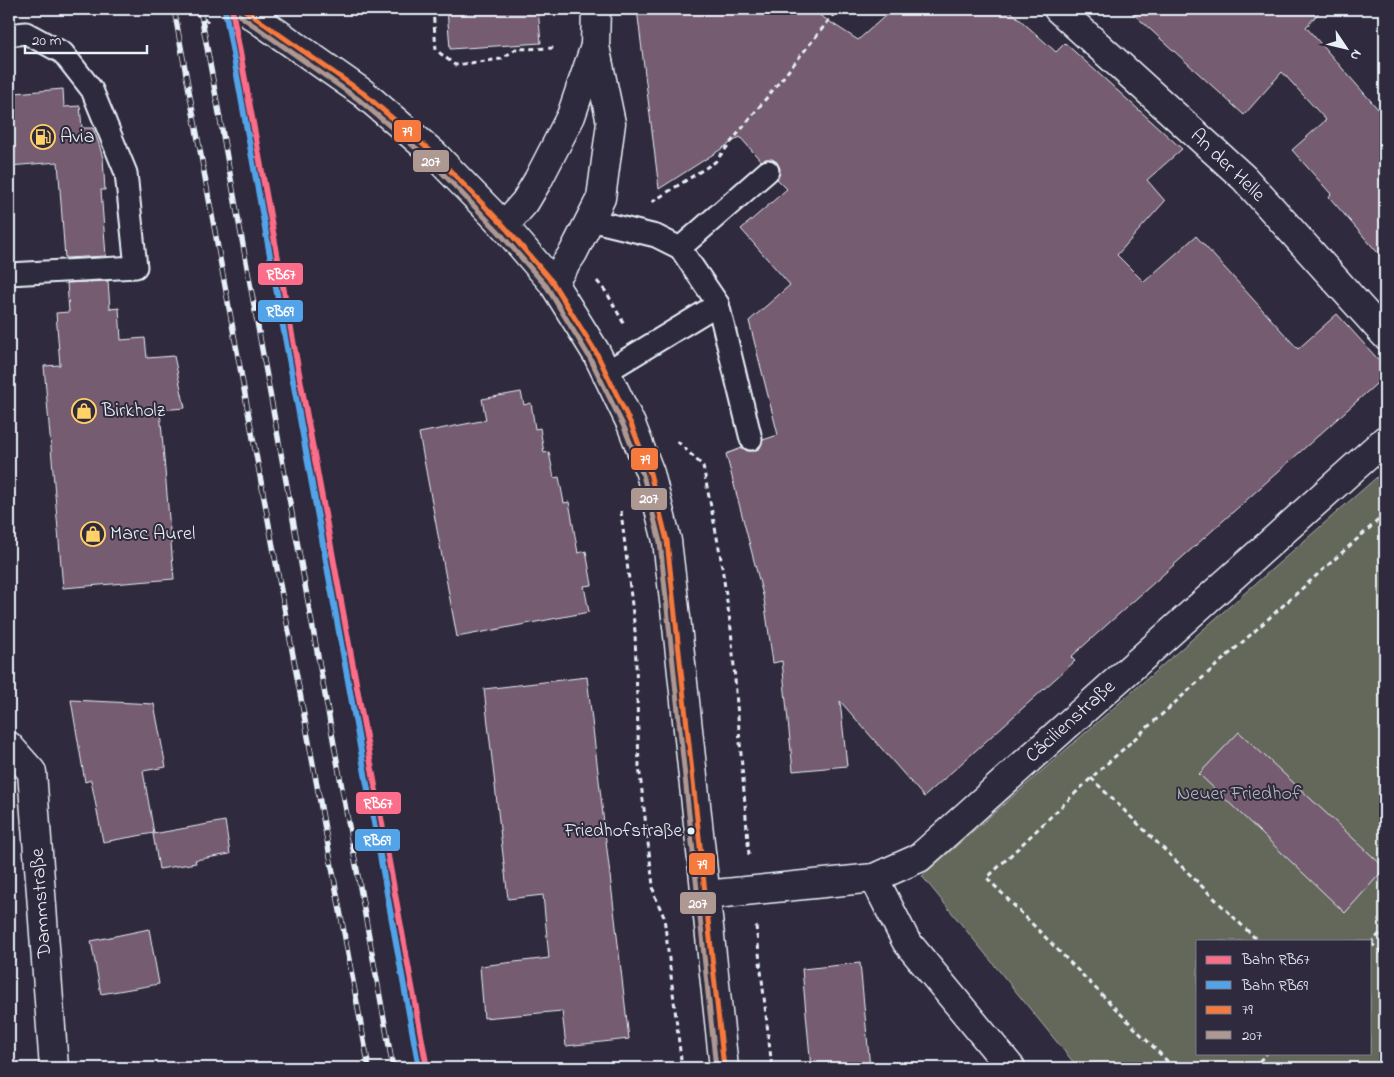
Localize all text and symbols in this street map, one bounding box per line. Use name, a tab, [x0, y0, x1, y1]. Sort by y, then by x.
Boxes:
scale bar	[25, 22, 148, 54]
north arrow	[1322, 22, 1372, 72]
text: 20 m	[32, 30, 62, 52]
text: N	[1344, 45, 1367, 64]
line badge: 79	[393, 119, 422, 143]
text: 79	[402, 122, 413, 143]
place label: Avia	[60, 123, 94, 152]
street label: An der Helle	[1183, 123, 1271, 209]
fuel station icon: Avia	[30, 124, 56, 150]
line badge: 207	[412, 149, 450, 173]
text: 207	[421, 152, 441, 173]
line badge: RB67	[257, 262, 304, 286]
text: RB67	[265, 265, 296, 286]
line badge: RB69	[257, 299, 304, 323]
text: RB69	[265, 302, 295, 323]
place label: Birkholz	[101, 397, 166, 426]
shop icon: Birkholz	[71, 398, 97, 424]
line badge: 79	[630, 447, 659, 471]
text: 79	[640, 450, 651, 471]
line badge: 207	[630, 487, 668, 511]
text: 207	[639, 489, 659, 510]
place label: Marc Aurel	[110, 520, 195, 549]
shop icon: Marc Aurel	[80, 521, 106, 547]
street label: Cäcilienstraße	[1019, 674, 1123, 770]
park label: Neuer Friedhof	[1177, 780, 1302, 809]
line badge: RB67	[355, 791, 402, 815]
text: RB67	[362, 794, 393, 815]
place label: Friedhofstraße	[563, 818, 682, 845]
marker: Friedhofstraße	[686, 826, 696, 836]
line badge: RB69	[354, 828, 401, 852]
text: RB69	[362, 831, 392, 852]
street label: Dammstraße	[24, 847, 60, 960]
line badge: 79	[688, 852, 716, 876]
text: 79	[697, 855, 708, 876]
line badge: 207	[679, 891, 717, 915]
text: 207	[688, 894, 708, 915]
legend	[1196, 940, 1372, 1054]
text: Bahn RB67	[1241, 949, 1310, 971]
text: Bahn RB69	[1241, 975, 1308, 997]
text: 79	[1242, 999, 1253, 1021]
text: 207	[1242, 1025, 1262, 1047]

